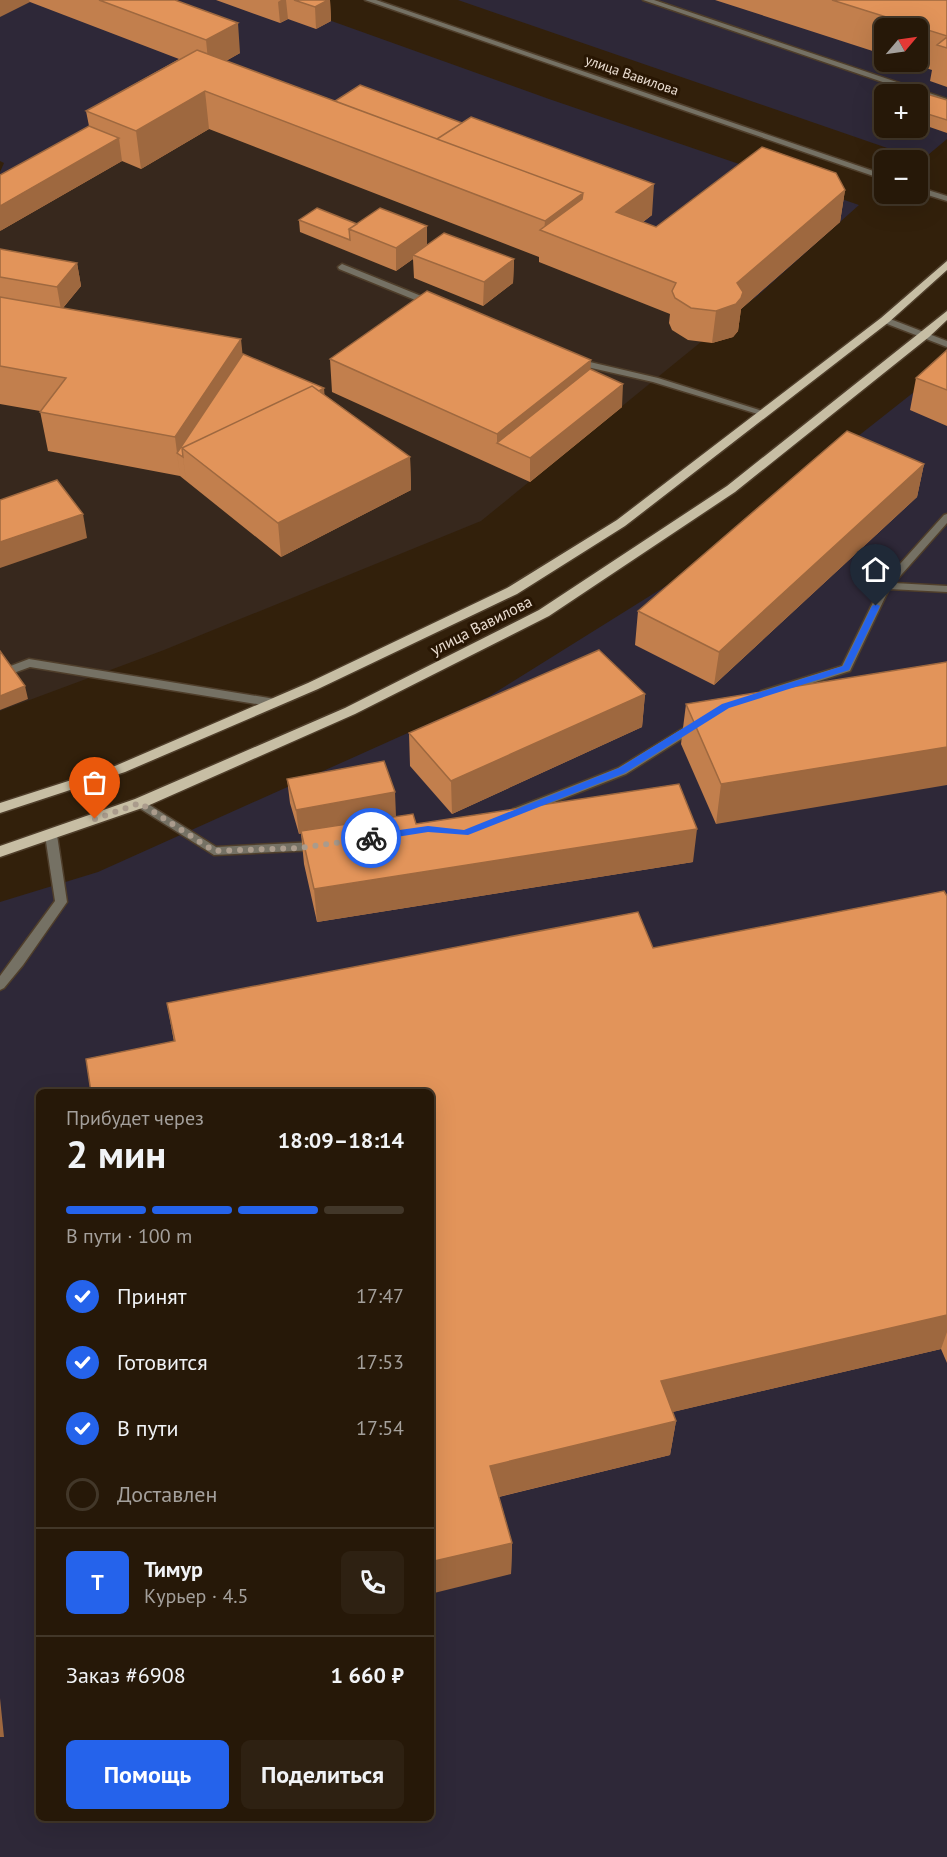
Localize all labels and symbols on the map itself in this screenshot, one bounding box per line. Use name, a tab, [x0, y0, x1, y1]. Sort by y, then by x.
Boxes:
north arrow	[874, 18, 928, 72]
street label: улица Вавилова	[583, 51, 681, 99]
pin	[850, 544, 901, 606]
street label: улица Вавилова	[427, 591, 535, 659]
pin	[69, 757, 120, 819]
courier	[341, 808, 401, 868]

